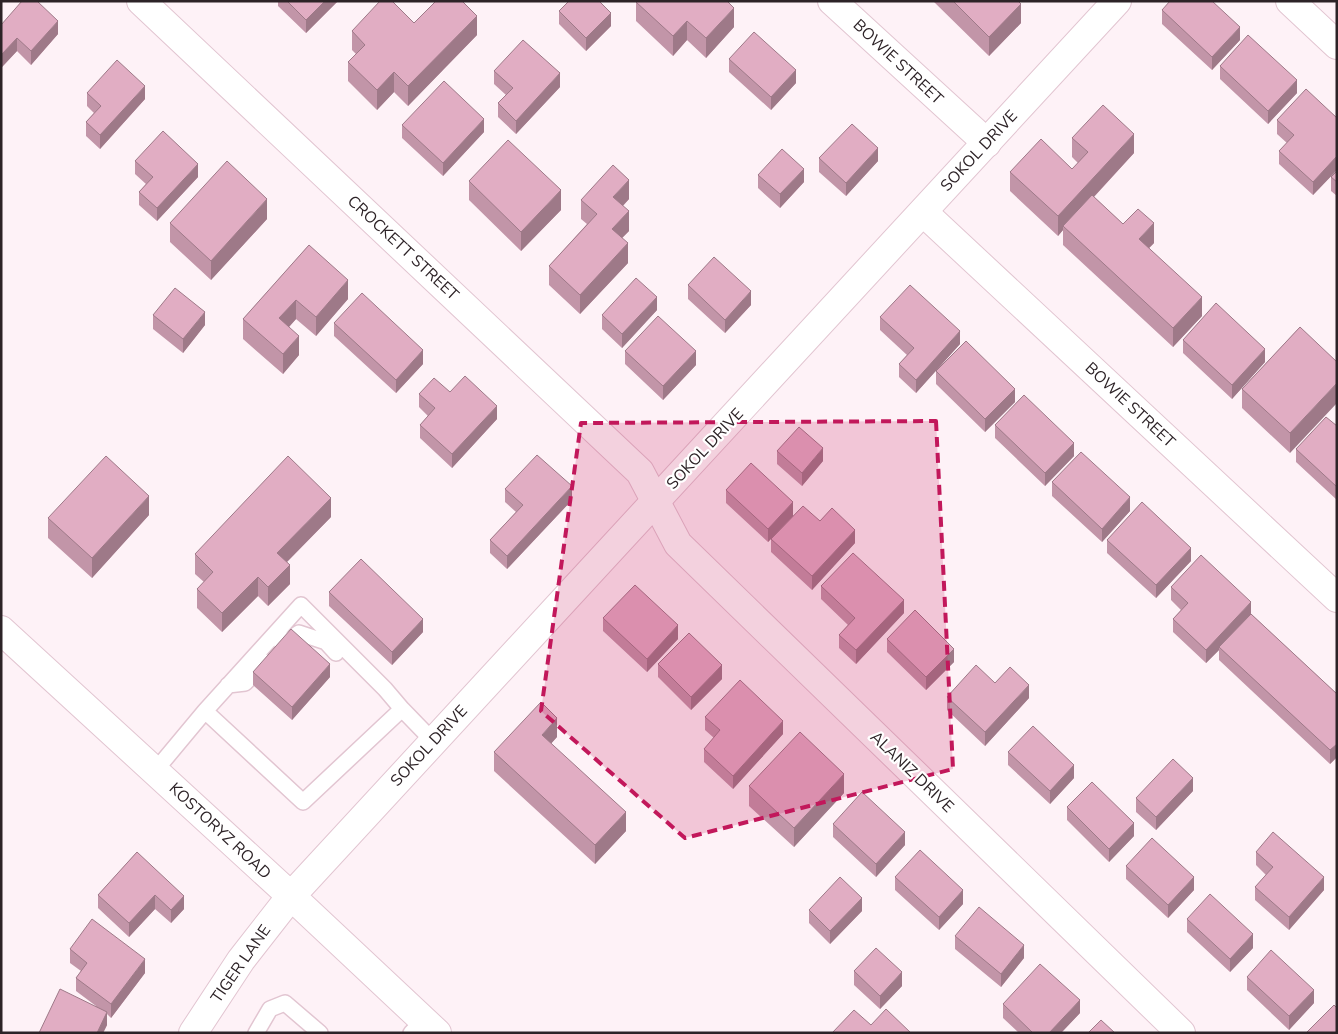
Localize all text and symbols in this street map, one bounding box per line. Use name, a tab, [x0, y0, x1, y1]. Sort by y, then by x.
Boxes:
street label: BOWIE STREET	[848, 14, 948, 110]
street label: SOKOL DRIVE	[936, 106, 1022, 196]
street label: CROCKETT STREET	[342, 190, 464, 306]
street label: BOWIE STREET	[1080, 357, 1180, 453]
street label: SOKOL DRIVE	[662, 404, 748, 494]
street label: SOKOL DRIVE	[386, 701, 472, 791]
street label: ALANIZ DRIVE	[865, 727, 959, 817]
street label: KOSTORYZ ROAD	[164, 778, 276, 884]
street label: TIGER LANE	[206, 921, 276, 1007]

